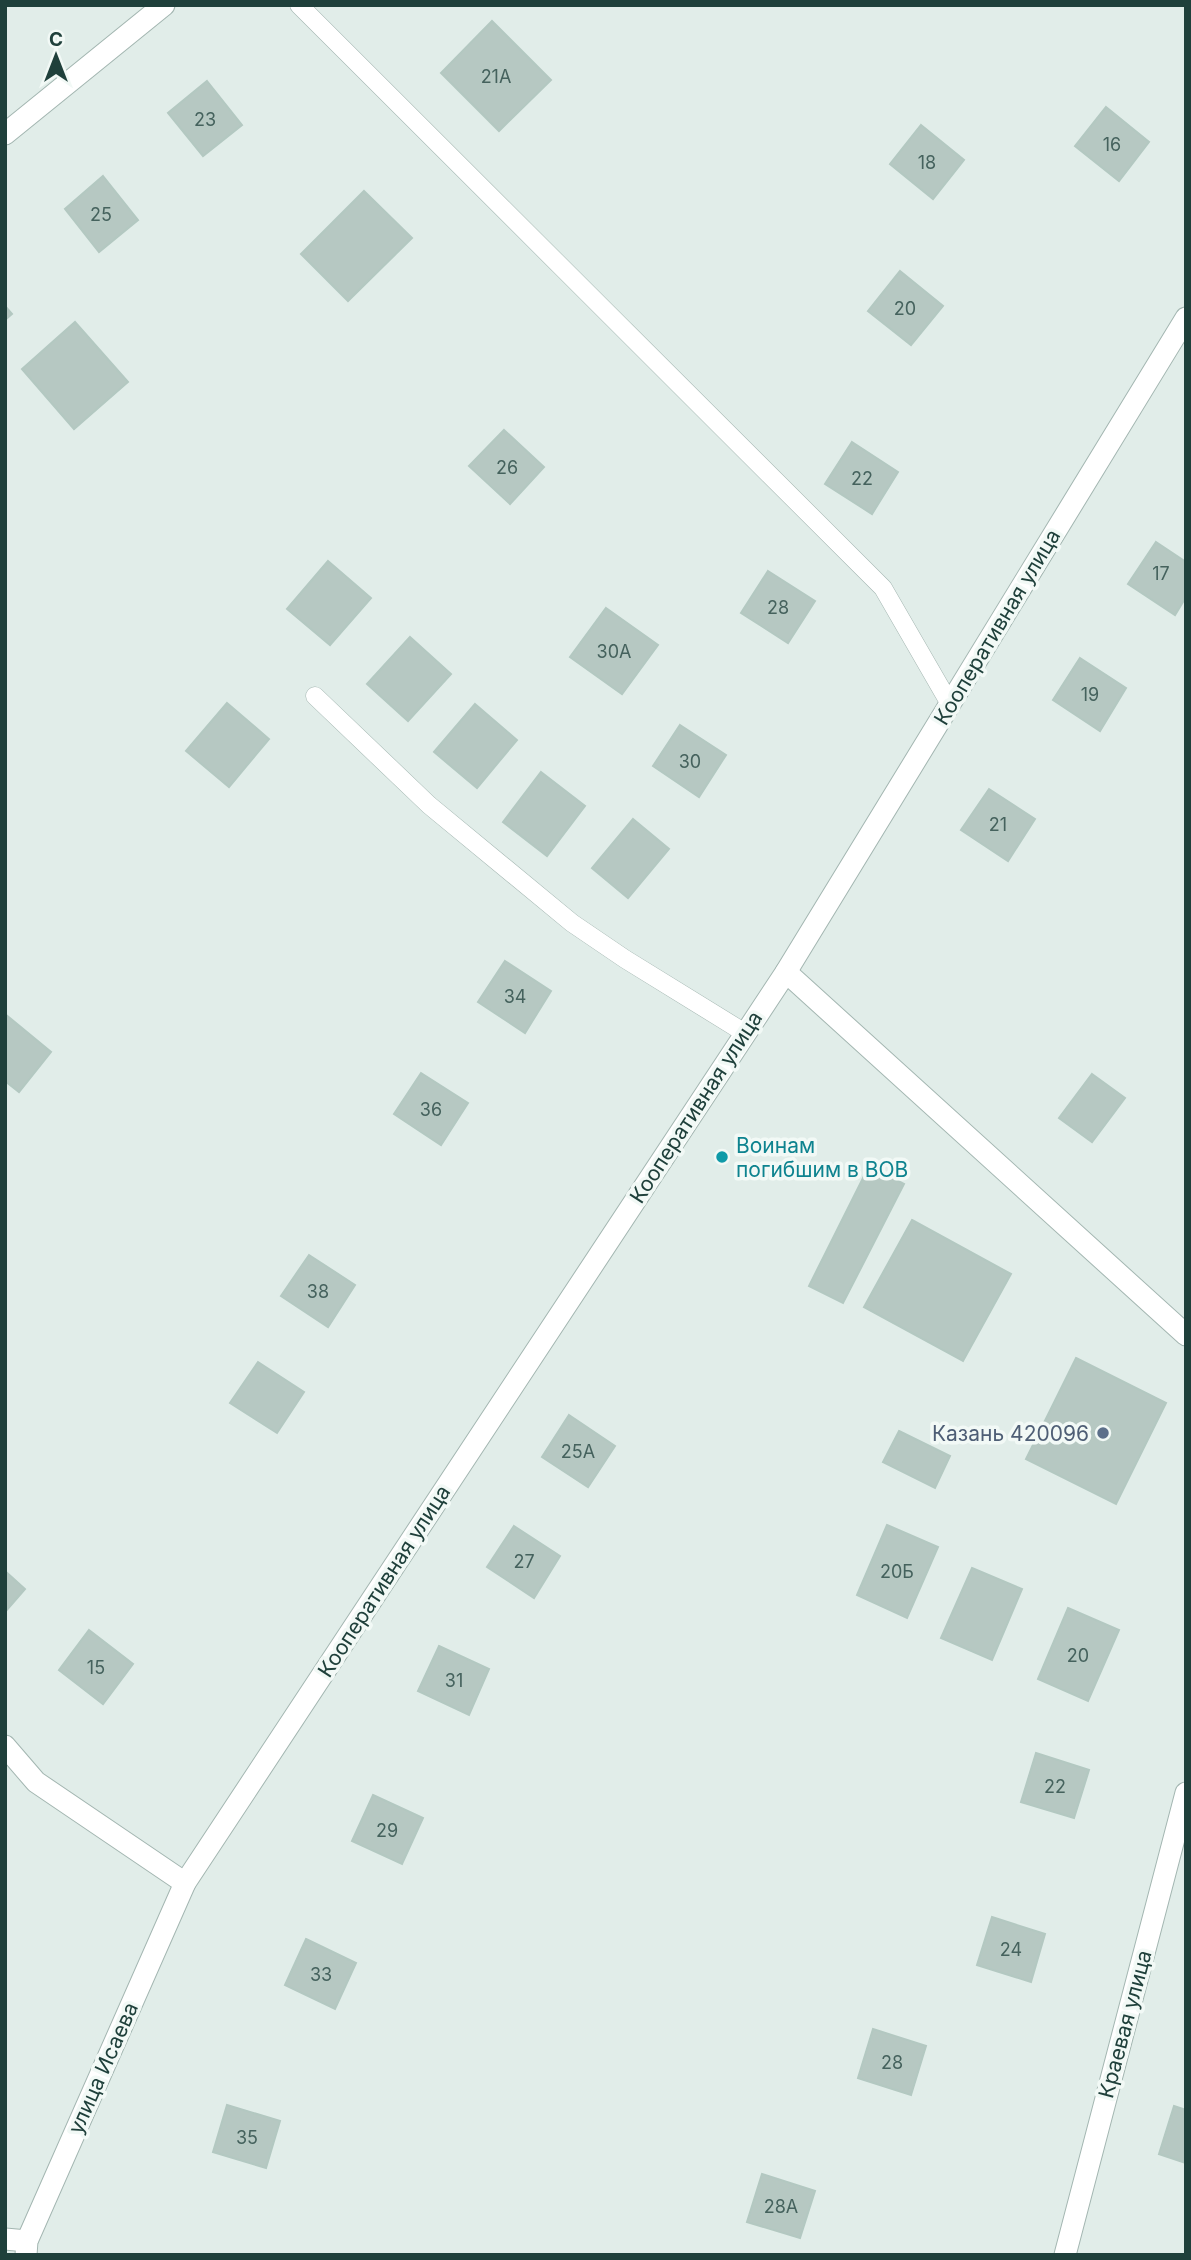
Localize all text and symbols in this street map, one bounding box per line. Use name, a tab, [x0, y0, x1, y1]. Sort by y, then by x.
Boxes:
north arrow	[21, 21, 91, 91]
text: С	[49, 28, 63, 51]
house number: 21А	[481, 66, 511, 87]
house number: 23	[194, 109, 216, 130]
house number: 16	[1103, 134, 1121, 155]
house number: 18	[918, 152, 936, 173]
house number: 25	[90, 204, 112, 225]
house number: 20	[894, 298, 916, 319]
house number: 26	[496, 457, 518, 478]
house number: 22	[851, 468, 873, 489]
street label: Кооперативная улица	[929, 525, 1065, 729]
house number: 17	[1152, 563, 1170, 584]
house number: 28	[767, 597, 789, 618]
house number: 30А	[597, 641, 631, 662]
house number: 19	[1081, 684, 1099, 705]
house number: 30	[679, 751, 701, 772]
house number: 21	[989, 814, 1007, 835]
house number: 34	[504, 986, 526, 1007]
street label: Кооперативная улица	[625, 1006, 767, 1208]
house number: 36	[420, 1099, 442, 1120]
place label: Воинам погибшим в ВОВ	[736, 1133, 908, 1182]
marker: Воинам погибшим в ВОВ	[714, 1149, 730, 1165]
house number: 38	[307, 1281, 329, 1302]
place label: Казань 420096	[932, 1421, 1089, 1446]
marker: Казань 420096	[1095, 1425, 1111, 1441]
house number: 25А	[561, 1441, 595, 1462]
street label: Кооперативная улица	[313, 1480, 455, 1682]
house number: 27	[513, 1551, 535, 1572]
house number: 20Б	[880, 1561, 914, 1582]
house number: 20	[1067, 1645, 1089, 1666]
house number: 15	[87, 1657, 105, 1678]
house number: 31	[445, 1670, 463, 1691]
house number: 22	[1044, 1776, 1066, 1797]
house number: 29	[376, 1820, 398, 1841]
house number: 24	[1000, 1939, 1022, 1960]
street label: Краевая улица	[1093, 1947, 1157, 2101]
house number: 33	[310, 1964, 332, 1985]
street label: улица Исаева	[63, 1998, 143, 2138]
house number: 28	[881, 2052, 903, 2073]
house number: 35	[236, 2127, 258, 2148]
house number: 28А	[764, 2196, 798, 2217]

